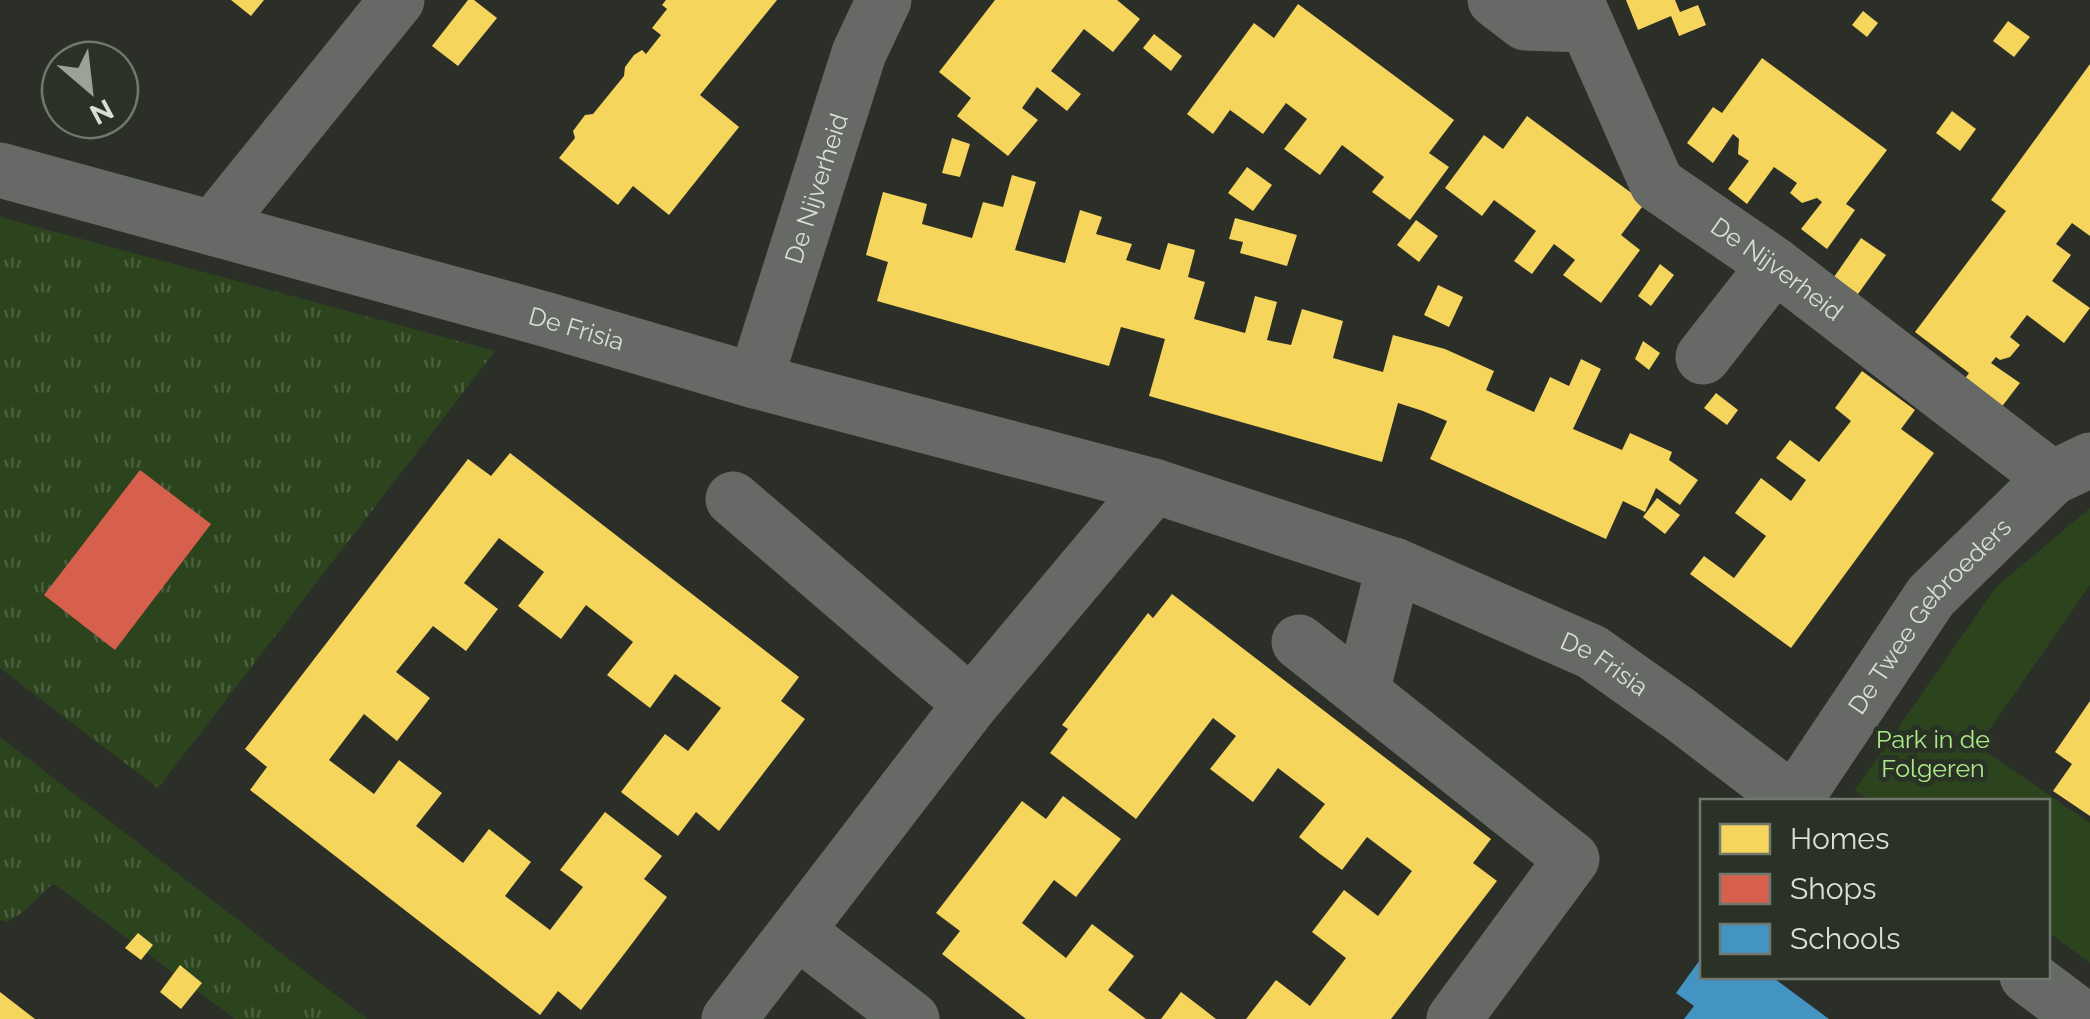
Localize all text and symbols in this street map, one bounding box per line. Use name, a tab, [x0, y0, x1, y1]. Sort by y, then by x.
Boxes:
north arrow	[40, 40, 140, 140]
text: N	[84, 92, 119, 131]
street label: De Nijverheid	[778, 110, 854, 267]
street label: De Nijverheid	[1705, 211, 1849, 327]
street label: De Frisia	[525, 300, 628, 357]
street label: De Twee Gebroeders	[1841, 512, 2017, 720]
street label: De Frisia	[1556, 625, 1654, 702]
park label: Park in de Folgeren	[1876, 724, 1990, 783]
legend	[1700, 799, 2050, 979]
text: Homes	[1790, 821, 1889, 856]
text: Shops	[1790, 871, 1877, 906]
text: Schools	[1790, 921, 1901, 956]

